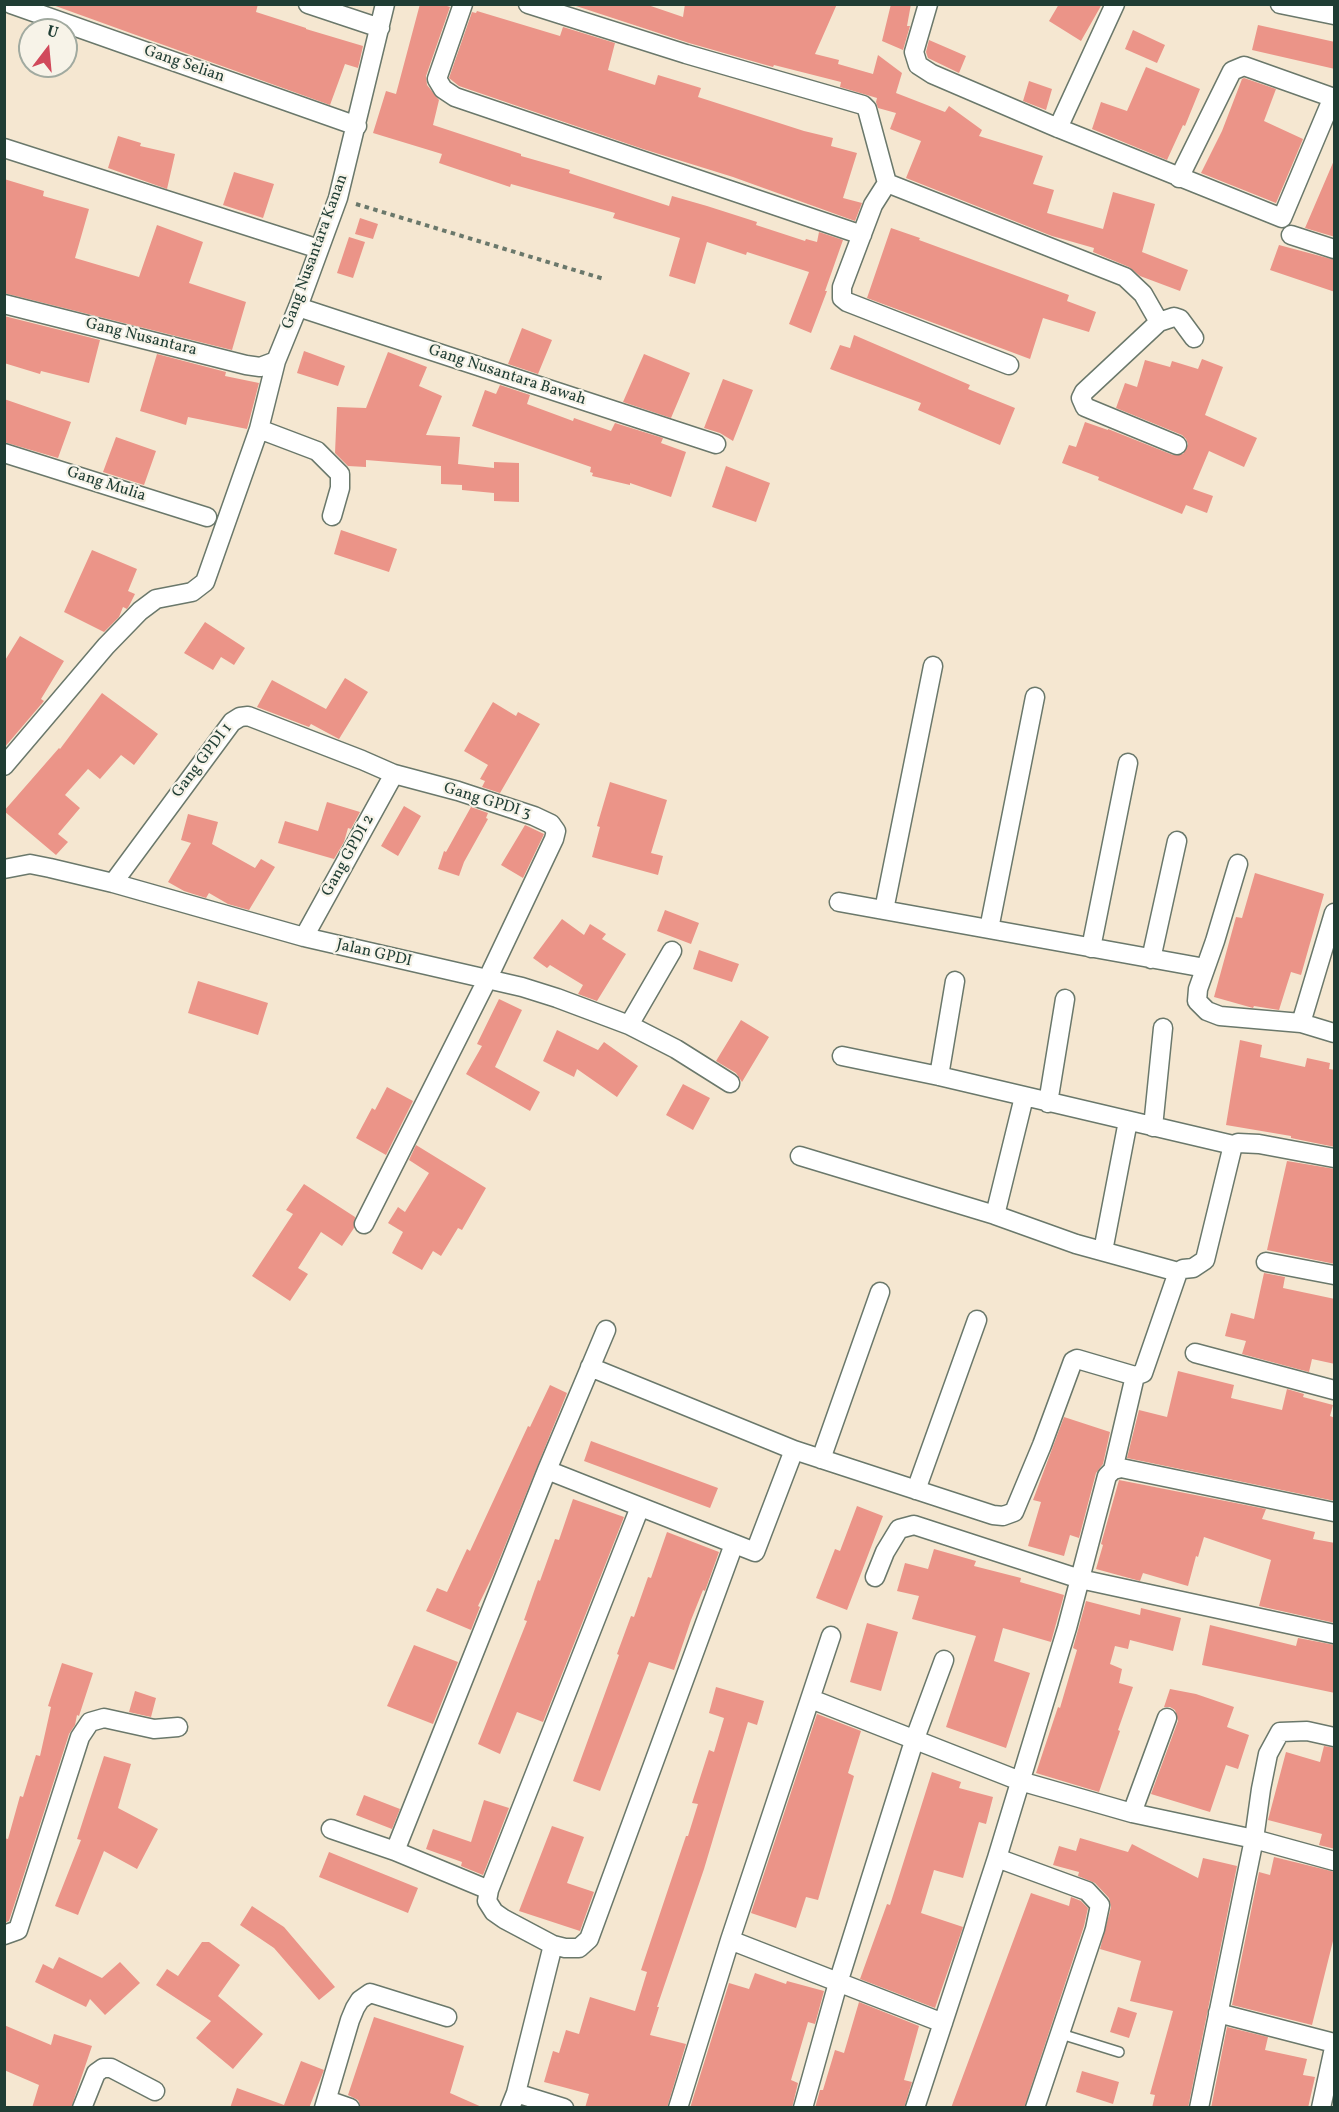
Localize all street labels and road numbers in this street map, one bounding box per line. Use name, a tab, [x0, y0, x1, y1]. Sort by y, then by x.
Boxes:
street label: Gang Selian	[141, 42, 227, 88]
street label: Gang Nusantara Kanan	[279, 172, 353, 332]
street label: Gang Nusantara	[83, 315, 199, 361]
street label: Gang Nusantara Bawah	[426, 341, 588, 411]
street label: Gang Mulia	[64, 463, 148, 507]
street label: Gang GPDI 1	[169, 720, 237, 802]
street label: Gang GPDI 3	[441, 780, 533, 824]
street label: Gang GPDI 2	[319, 812, 379, 900]
street label: Jalan GPDI	[334, 936, 414, 972]

